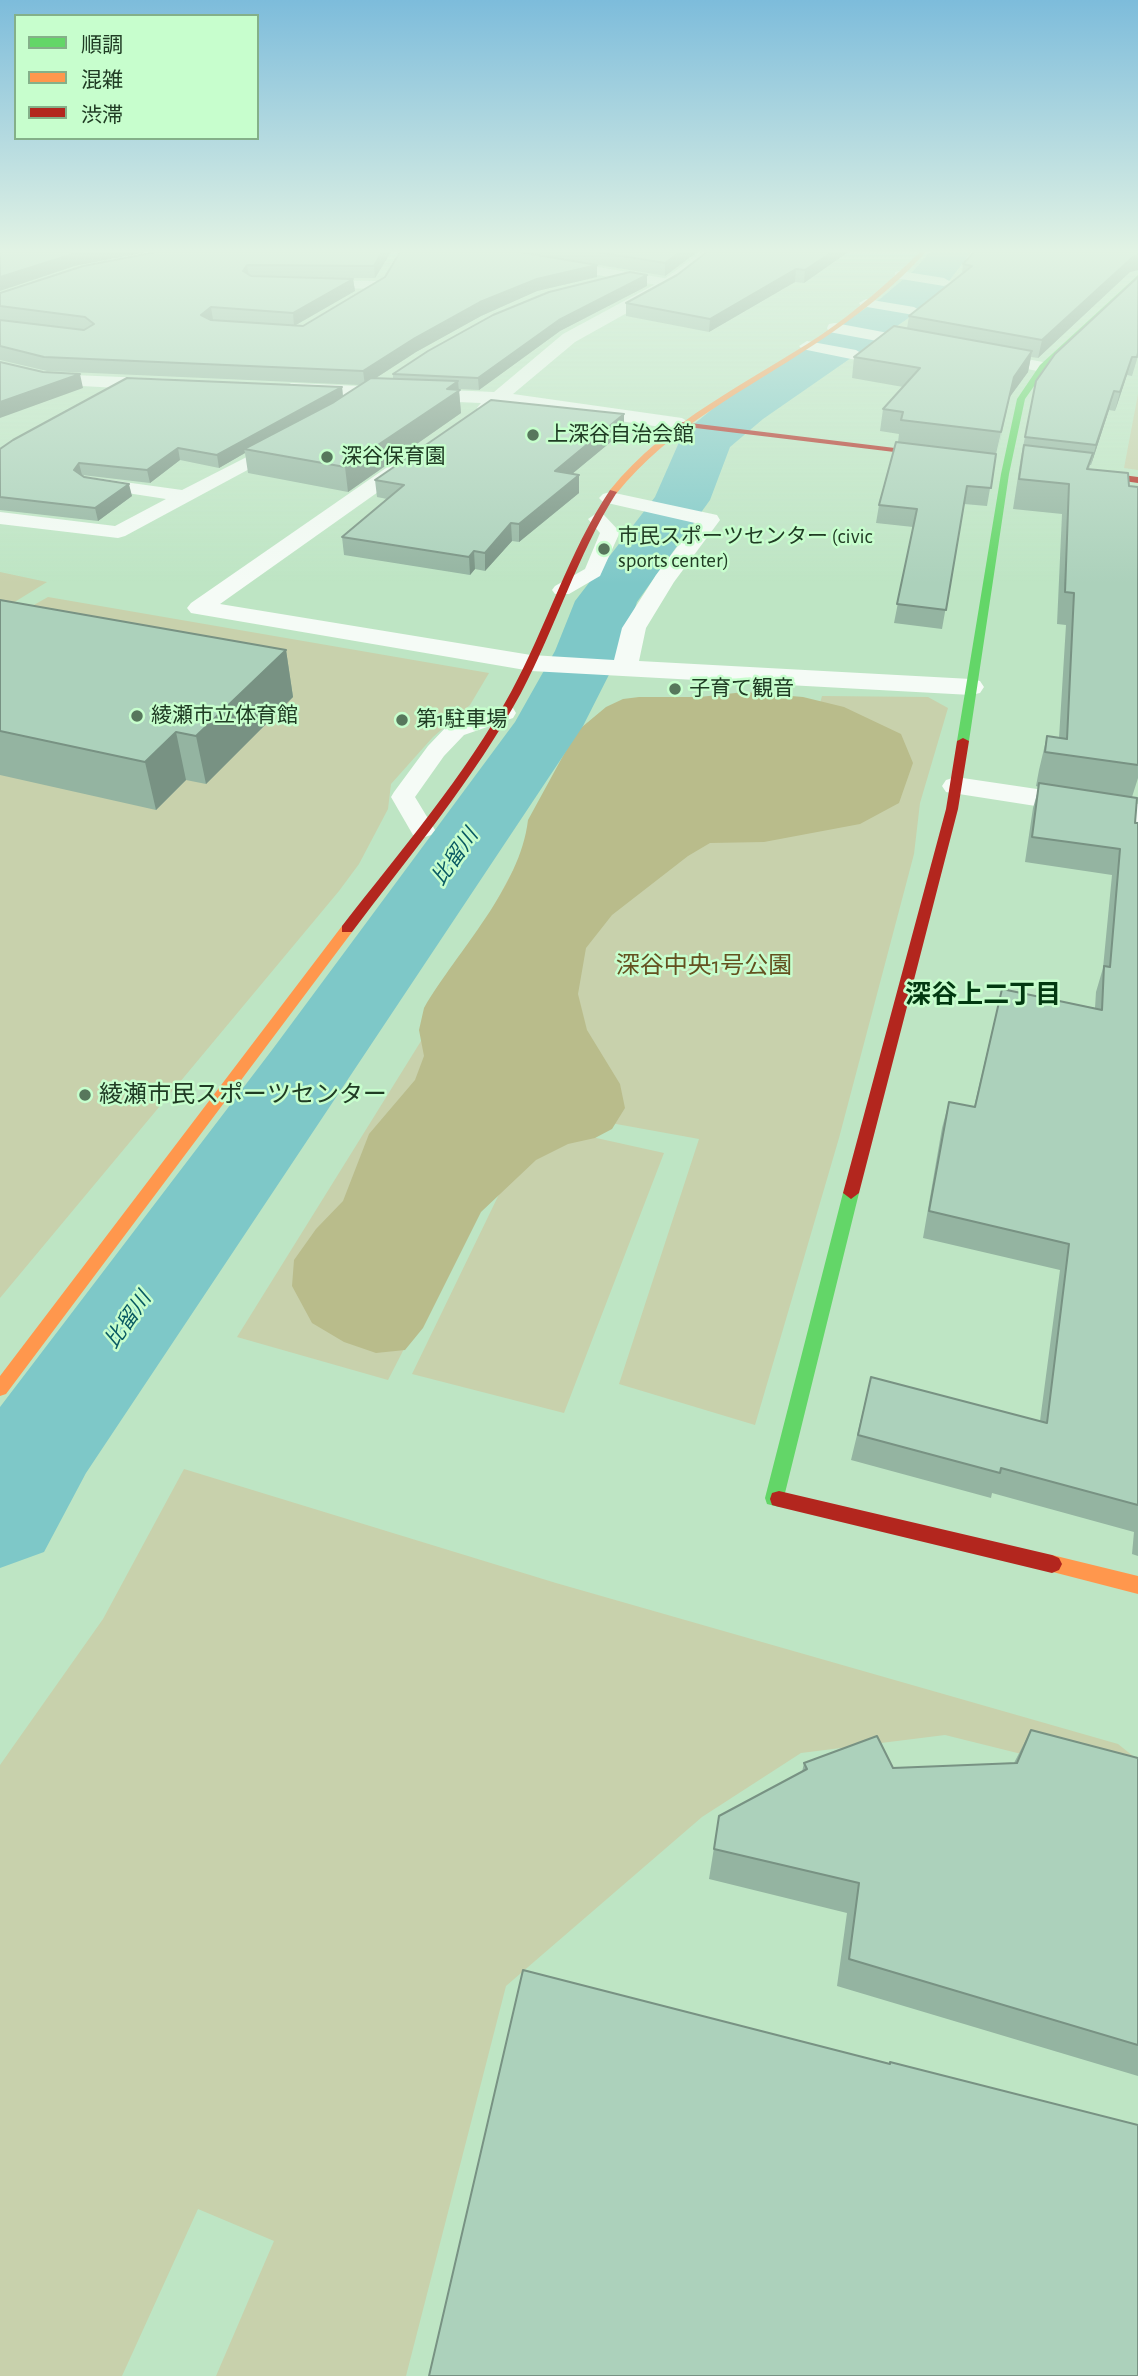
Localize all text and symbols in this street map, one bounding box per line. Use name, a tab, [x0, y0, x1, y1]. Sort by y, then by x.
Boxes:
legend	[14, 14, 259, 140]
text: 順調	[81, 35, 123, 56]
text: 混雑	[81, 70, 123, 91]
text: 渋滞	[81, 105, 123, 126]
place label: 上深谷自治会館	[547, 422, 694, 448]
marker: 上深谷自治会館	[525, 427, 541, 443]
place label: 深谷保育園	[341, 444, 446, 470]
marker: 深谷保育園	[319, 449, 335, 465]
place label: 市民スポーツセンター (civic sports center)	[618, 524, 873, 574]
marker: 市民スポーツセンター (civic sports center)	[596, 541, 612, 557]
place label: 子育て観音	[689, 676, 794, 702]
marker: 子育て観音	[667, 681, 683, 697]
place label: 綾瀬市立体育館	[151, 703, 298, 729]
place label: 第1駐車場	[416, 707, 507, 733]
marker: 綾瀬市立体育館	[129, 708, 145, 724]
marker: 第1駐車場	[394, 712, 410, 728]
water label: 比留川	[427, 824, 483, 890]
park label: 深谷中央1号公園	[616, 952, 792, 980]
district label: 深谷上二丁目	[905, 979, 1061, 1011]
place label: 綾瀬市民スポーツセンター	[99, 1081, 387, 1109]
marker: 綾瀬市民スポーツセンター	[77, 1087, 93, 1103]
water label: 比留川	[100, 1287, 156, 1353]

